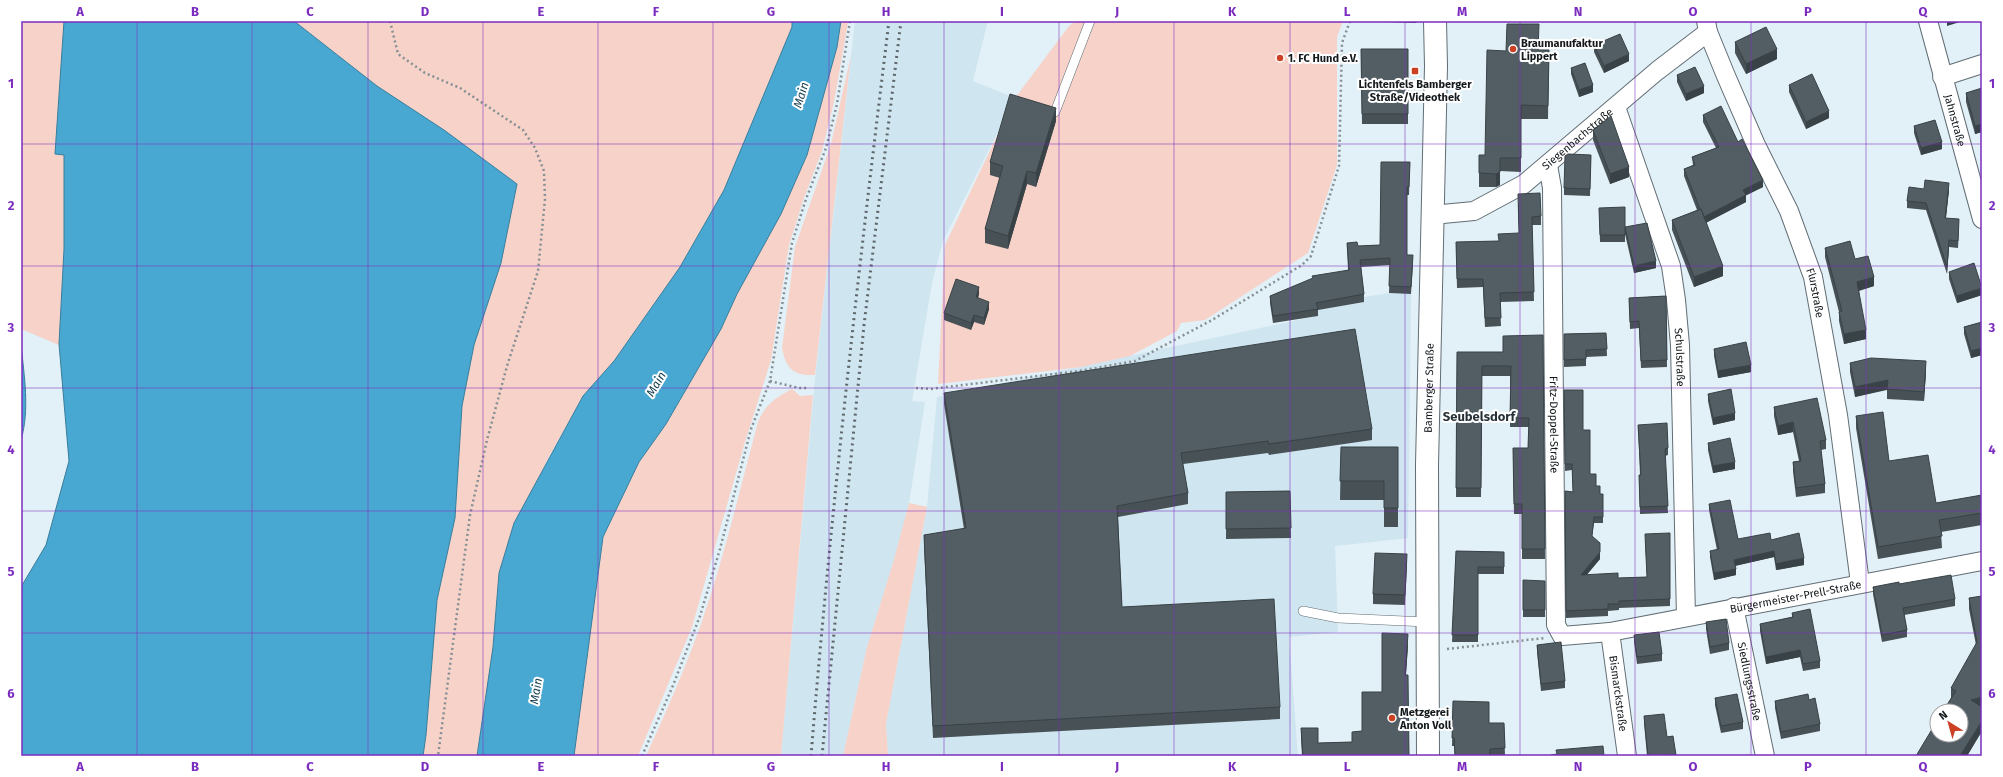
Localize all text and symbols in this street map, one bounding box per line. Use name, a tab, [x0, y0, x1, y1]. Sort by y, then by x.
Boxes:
text: A	[75, 4, 84, 19]
text: B	[191, 4, 199, 19]
text: C	[306, 4, 314, 19]
text: D	[421, 4, 430, 19]
text: E	[538, 4, 545, 19]
text: F	[653, 4, 660, 19]
text: G	[767, 4, 775, 19]
text: H	[882, 4, 890, 19]
text: I	[1000, 4, 1004, 19]
text: J	[1114, 4, 1119, 19]
text: K	[1228, 4, 1237, 19]
text: L	[1344, 4, 1351, 19]
text: M	[1457, 4, 1467, 19]
text: N	[1574, 4, 1582, 19]
text: O	[1689, 4, 1698, 19]
text: P	[1804, 4, 1812, 19]
text: Q	[1919, 4, 1929, 19]
place label: Braumanufaktur Lippert	[1521, 37, 1603, 63]
marker: Braumanufaktur Lippert	[1508, 44, 1518, 54]
place label: 1. FC Hund e.V.	[1288, 52, 1358, 65]
marker: 1. FC Hund e.V.	[1275, 53, 1285, 63]
marker: Lichtenfels Bamberger Straße/Videothek	[1410, 66, 1420, 76]
text: 1	[8, 76, 14, 91]
text: 1	[1989, 76, 1995, 91]
place label: Lichtenfels Bamberger Straße/Videothek	[1358, 78, 1472, 104]
water label: Main	[790, 80, 812, 110]
street label: Jahnstraße	[1941, 93, 1968, 148]
street label: Siegenbachstraße	[1540, 105, 1616, 173]
text: 2	[8, 198, 15, 213]
text: 2	[1989, 198, 1996, 213]
street label: Flurstraße	[1803, 266, 1826, 319]
text: 3	[7, 320, 15, 335]
text: 3	[1988, 320, 1996, 335]
street label: Schulstraße	[1672, 327, 1687, 387]
street label: Bamberger Straße	[1422, 343, 1437, 433]
water label: Main	[643, 369, 669, 399]
street label: Fritz-Doppel-Straße	[1547, 376, 1561, 473]
district label: Seubelsdorf	[1443, 409, 1517, 424]
text: 4	[7, 442, 15, 457]
text: 4	[1988, 442, 1996, 457]
text: 5	[8, 564, 15, 579]
text: 5	[1989, 564, 1996, 579]
street label: Bürgermeister-Prell-Straße	[1729, 578, 1863, 616]
street label: Siedlungsstraße	[1734, 641, 1764, 722]
street label: Bismarckstraße	[1606, 655, 1630, 732]
water label: Main	[527, 677, 545, 705]
text: 6	[7, 686, 15, 701]
text: 6	[1988, 686, 1996, 701]
north arrow	[1929, 703, 1969, 743]
place label: Metzgerei Anton Voll	[1399, 706, 1452, 732]
text: N	[1936, 708, 1950, 723]
marker: Metzgerei Anton Voll	[1387, 713, 1397, 723]
text: A	[75, 759, 84, 774]
text: B	[191, 759, 199, 774]
text: C	[306, 759, 314, 774]
text: D	[421, 759, 430, 774]
text: E	[538, 759, 545, 774]
text: F	[653, 759, 660, 774]
text: G	[767, 759, 775, 774]
text: H	[882, 759, 890, 774]
text: I	[1000, 759, 1004, 774]
text: J	[1114, 759, 1119, 774]
text: K	[1228, 759, 1237, 774]
text: L	[1344, 759, 1351, 774]
text: M	[1457, 759, 1467, 774]
text: N	[1574, 759, 1582, 774]
text: O	[1689, 759, 1698, 774]
text: P	[1804, 759, 1812, 774]
text: Q	[1919, 759, 1929, 774]

